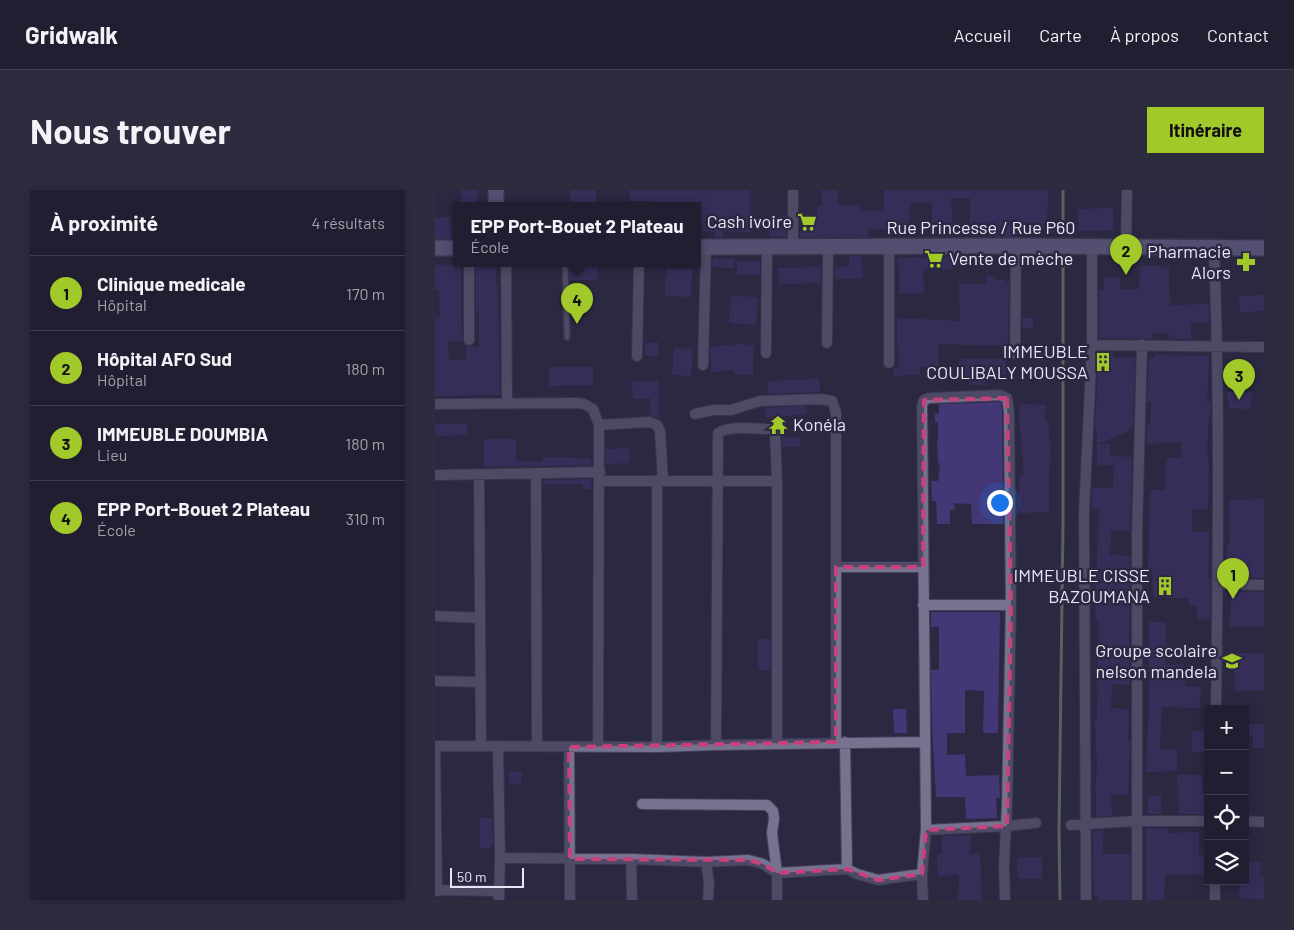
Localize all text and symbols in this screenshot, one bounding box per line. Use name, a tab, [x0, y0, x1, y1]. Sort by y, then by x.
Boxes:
text: Gridwalk	[25, 20, 118, 49]
text: Accueil	[954, 24, 1011, 46]
text: Carte	[1039, 24, 1082, 46]
text: À propos	[1110, 24, 1179, 46]
text: Contact	[1207, 24, 1269, 46]
button: Itinéraire	[1147, 107, 1264, 153]
text: Nous trouver	[30, 109, 231, 151]
popup	[453, 202, 701, 267]
text: À proximité	[50, 210, 158, 235]
place label: Cash ivoire	[707, 210, 792, 232]
supermarket icon: Cash ivoire	[796, 211, 818, 233]
text: 4 résultats	[311, 213, 385, 232]
text: EPP Port-Bouet 2 Plateau	[470, 214, 684, 237]
street label: Rue Princesse / Rue P60	[887, 216, 1075, 238]
pin: 2	[1110, 234, 1142, 275]
text: École	[470, 237, 509, 256]
place label: Pharmacie Alors	[1147, 240, 1231, 283]
place label: Vente de mèche	[949, 247, 1073, 269]
supermarket icon: Vente de mèche	[923, 248, 945, 270]
pharmacy icon: Pharmacie Alors	[1235, 251, 1257, 273]
text: Clinique medicale	[97, 272, 246, 295]
pin: 4	[561, 283, 593, 324]
text: 1	[63, 284, 69, 303]
text: 170 m	[346, 284, 385, 303]
text: Hôpital	[97, 295, 147, 314]
place label: IMMEUBLE COULIBALY MOUSSA	[926, 340, 1088, 383]
text: Hôpital AFO Sud	[97, 347, 232, 370]
building icon: IMMEUBLE COULIBALY MOUSSA	[1092, 351, 1114, 373]
text: 2	[62, 359, 70, 378]
text: 180 m	[346, 359, 385, 378]
pin: 3	[1223, 359, 1255, 400]
text: Hôpital	[97, 370, 147, 389]
place label: Konéla	[793, 413, 846, 435]
temple icon: Konéla	[767, 414, 789, 436]
text: IMMEUBLE DOUMBIA	[97, 422, 268, 445]
text: 3	[62, 434, 70, 453]
text: 180 m	[346, 434, 385, 453]
text: Lieu	[97, 445, 127, 464]
your location	[987, 490, 1013, 516]
text: EPP Port-Bouet 2 Plateau	[97, 497, 310, 520]
text: 4	[61, 509, 71, 528]
text: 310 m	[346, 509, 385, 528]
text: École	[97, 520, 136, 539]
pin: 1	[1217, 558, 1249, 599]
place label: IMMEUBLE CISSE BAZOUMANA	[1014, 564, 1150, 607]
building icon: IMMEUBLE CISSE BAZOUMANA	[1154, 575, 1176, 597]
place label: Groupe scolaire nelson mandela	[1095, 639, 1217, 682]
school or university icon: Groupe scolaire nelson mandela	[1221, 650, 1243, 672]
map controls	[1204, 705, 1249, 885]
button: +	[1204, 705, 1249, 750]
button: −	[1204, 750, 1249, 795]
button: locate	[1204, 795, 1249, 840]
button: layers	[1204, 840, 1249, 885]
scale bar	[450, 865, 524, 888]
text: 50 m	[457, 868, 486, 885]

